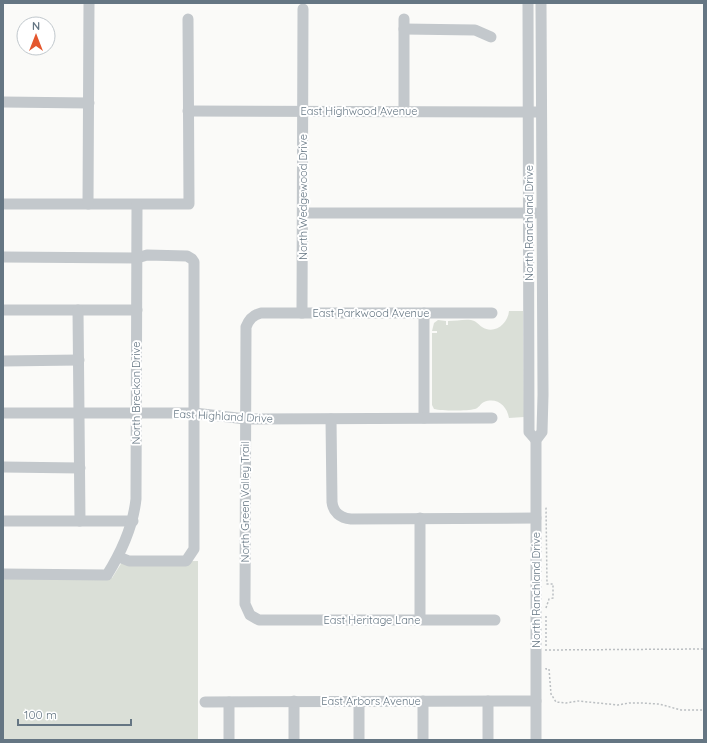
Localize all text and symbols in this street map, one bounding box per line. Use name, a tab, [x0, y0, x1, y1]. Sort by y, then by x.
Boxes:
north arrow	[16, 16, 56, 56]
text: N	[32, 19, 40, 33]
street label: East Highwood Avenue	[300, 104, 418, 118]
street label: North Wedgewood Drive	[296, 134, 310, 260]
street label: North Ranchland Drive	[522, 165, 536, 281]
street label: East Parkwood Avenue	[313, 306, 429, 320]
street label: North Breckon Drive	[129, 341, 143, 445]
street label: East Highland Drive	[173, 406, 273, 426]
street label: North Green Valley Trail	[238, 441, 252, 563]
street label: North Ranchland Drive	[529, 532, 543, 648]
street label: East Heritage Lane	[324, 613, 420, 627]
street label: East Arbors Avenue	[321, 694, 421, 708]
scale bar	[18, 701, 131, 727]
text: 100 m	[24, 707, 57, 722]

